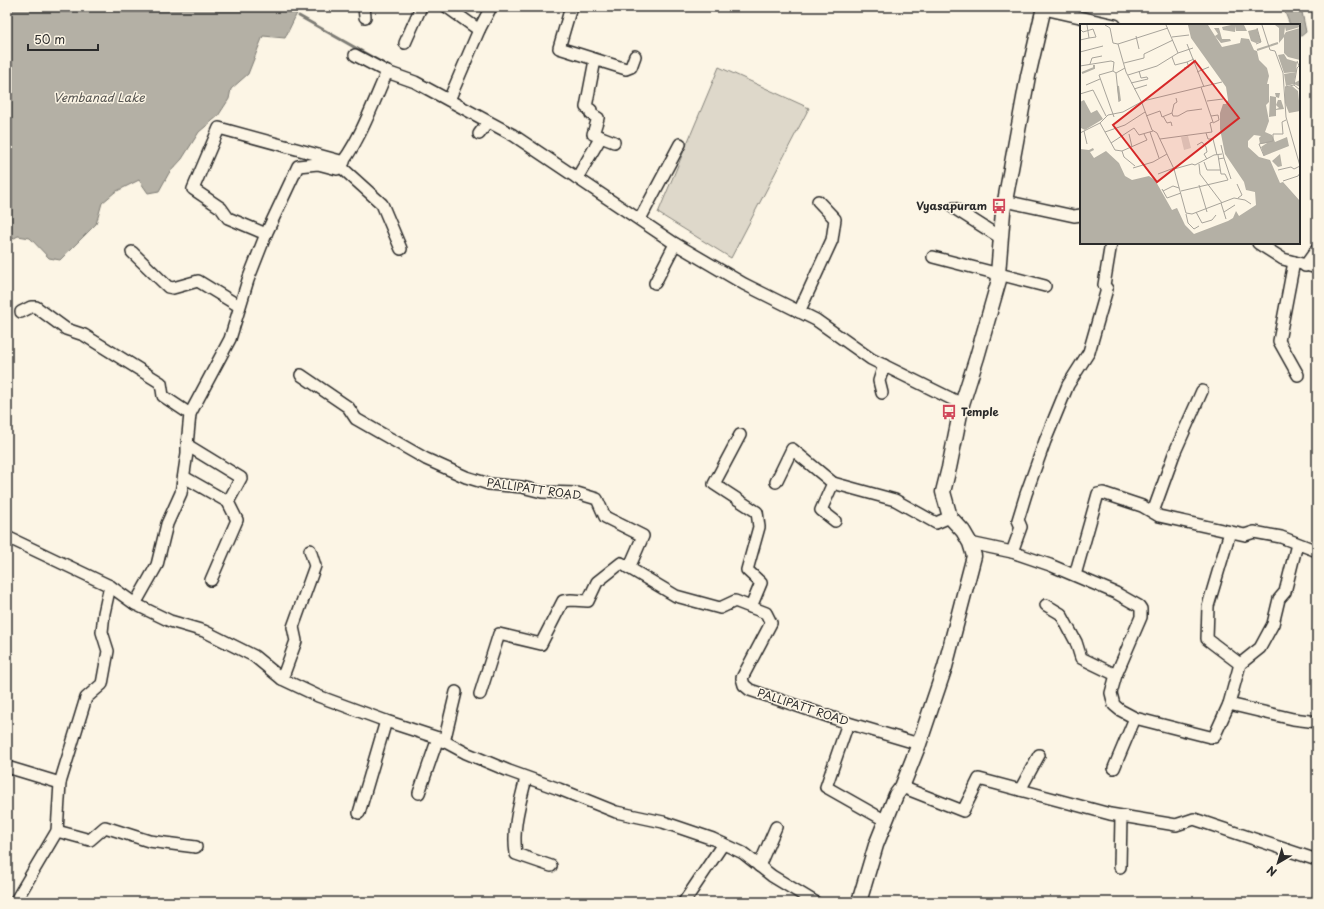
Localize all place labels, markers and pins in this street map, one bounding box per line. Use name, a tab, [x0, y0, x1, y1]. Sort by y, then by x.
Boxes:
place label: Vyasapuram	[916, 197, 987, 214]
bus stop icon: Vyasapuram	[990, 197, 1008, 215]
bus stop icon: Temple	[940, 403, 958, 421]
place label: Temple	[961, 403, 1000, 420]

